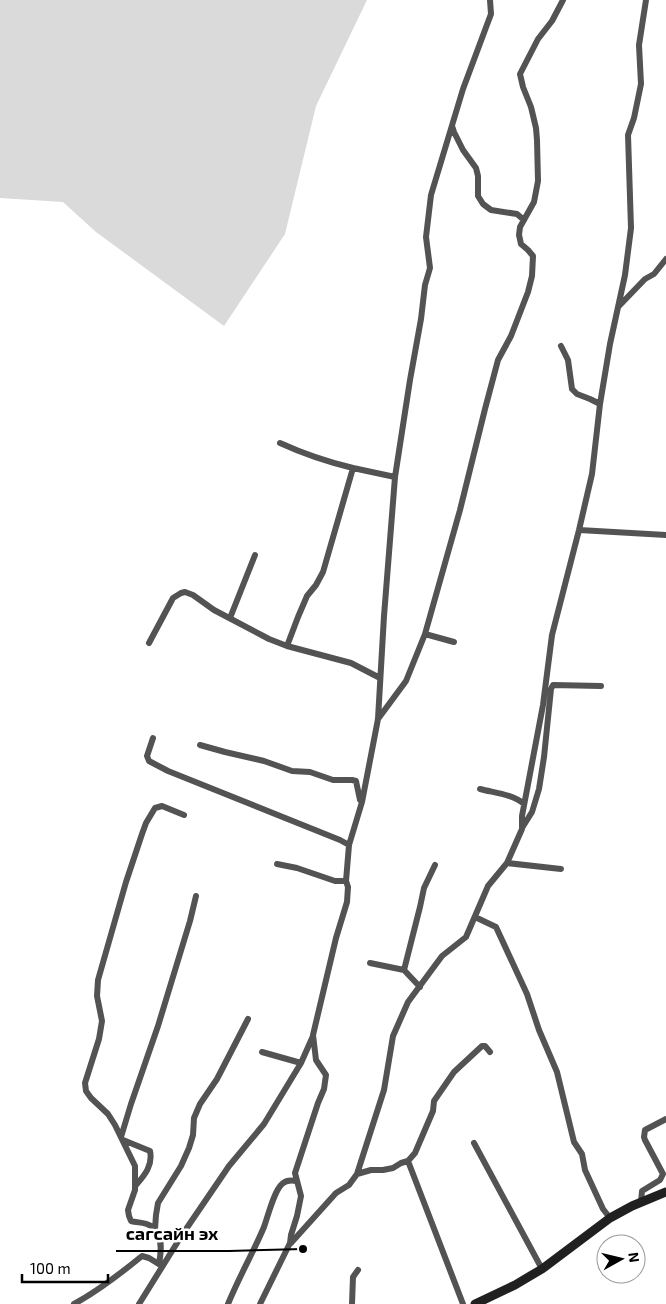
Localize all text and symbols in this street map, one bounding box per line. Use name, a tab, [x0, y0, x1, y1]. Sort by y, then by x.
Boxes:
callout: сагсайн эх	[116, 1218, 229, 1251]
text: сагсайн эх	[126, 1222, 219, 1244]
north arrow	[596, 1234, 646, 1284]
text: N	[625, 1251, 643, 1263]
scale bar	[22, 1252, 109, 1284]
text: 100 m	[30, 1259, 71, 1277]

